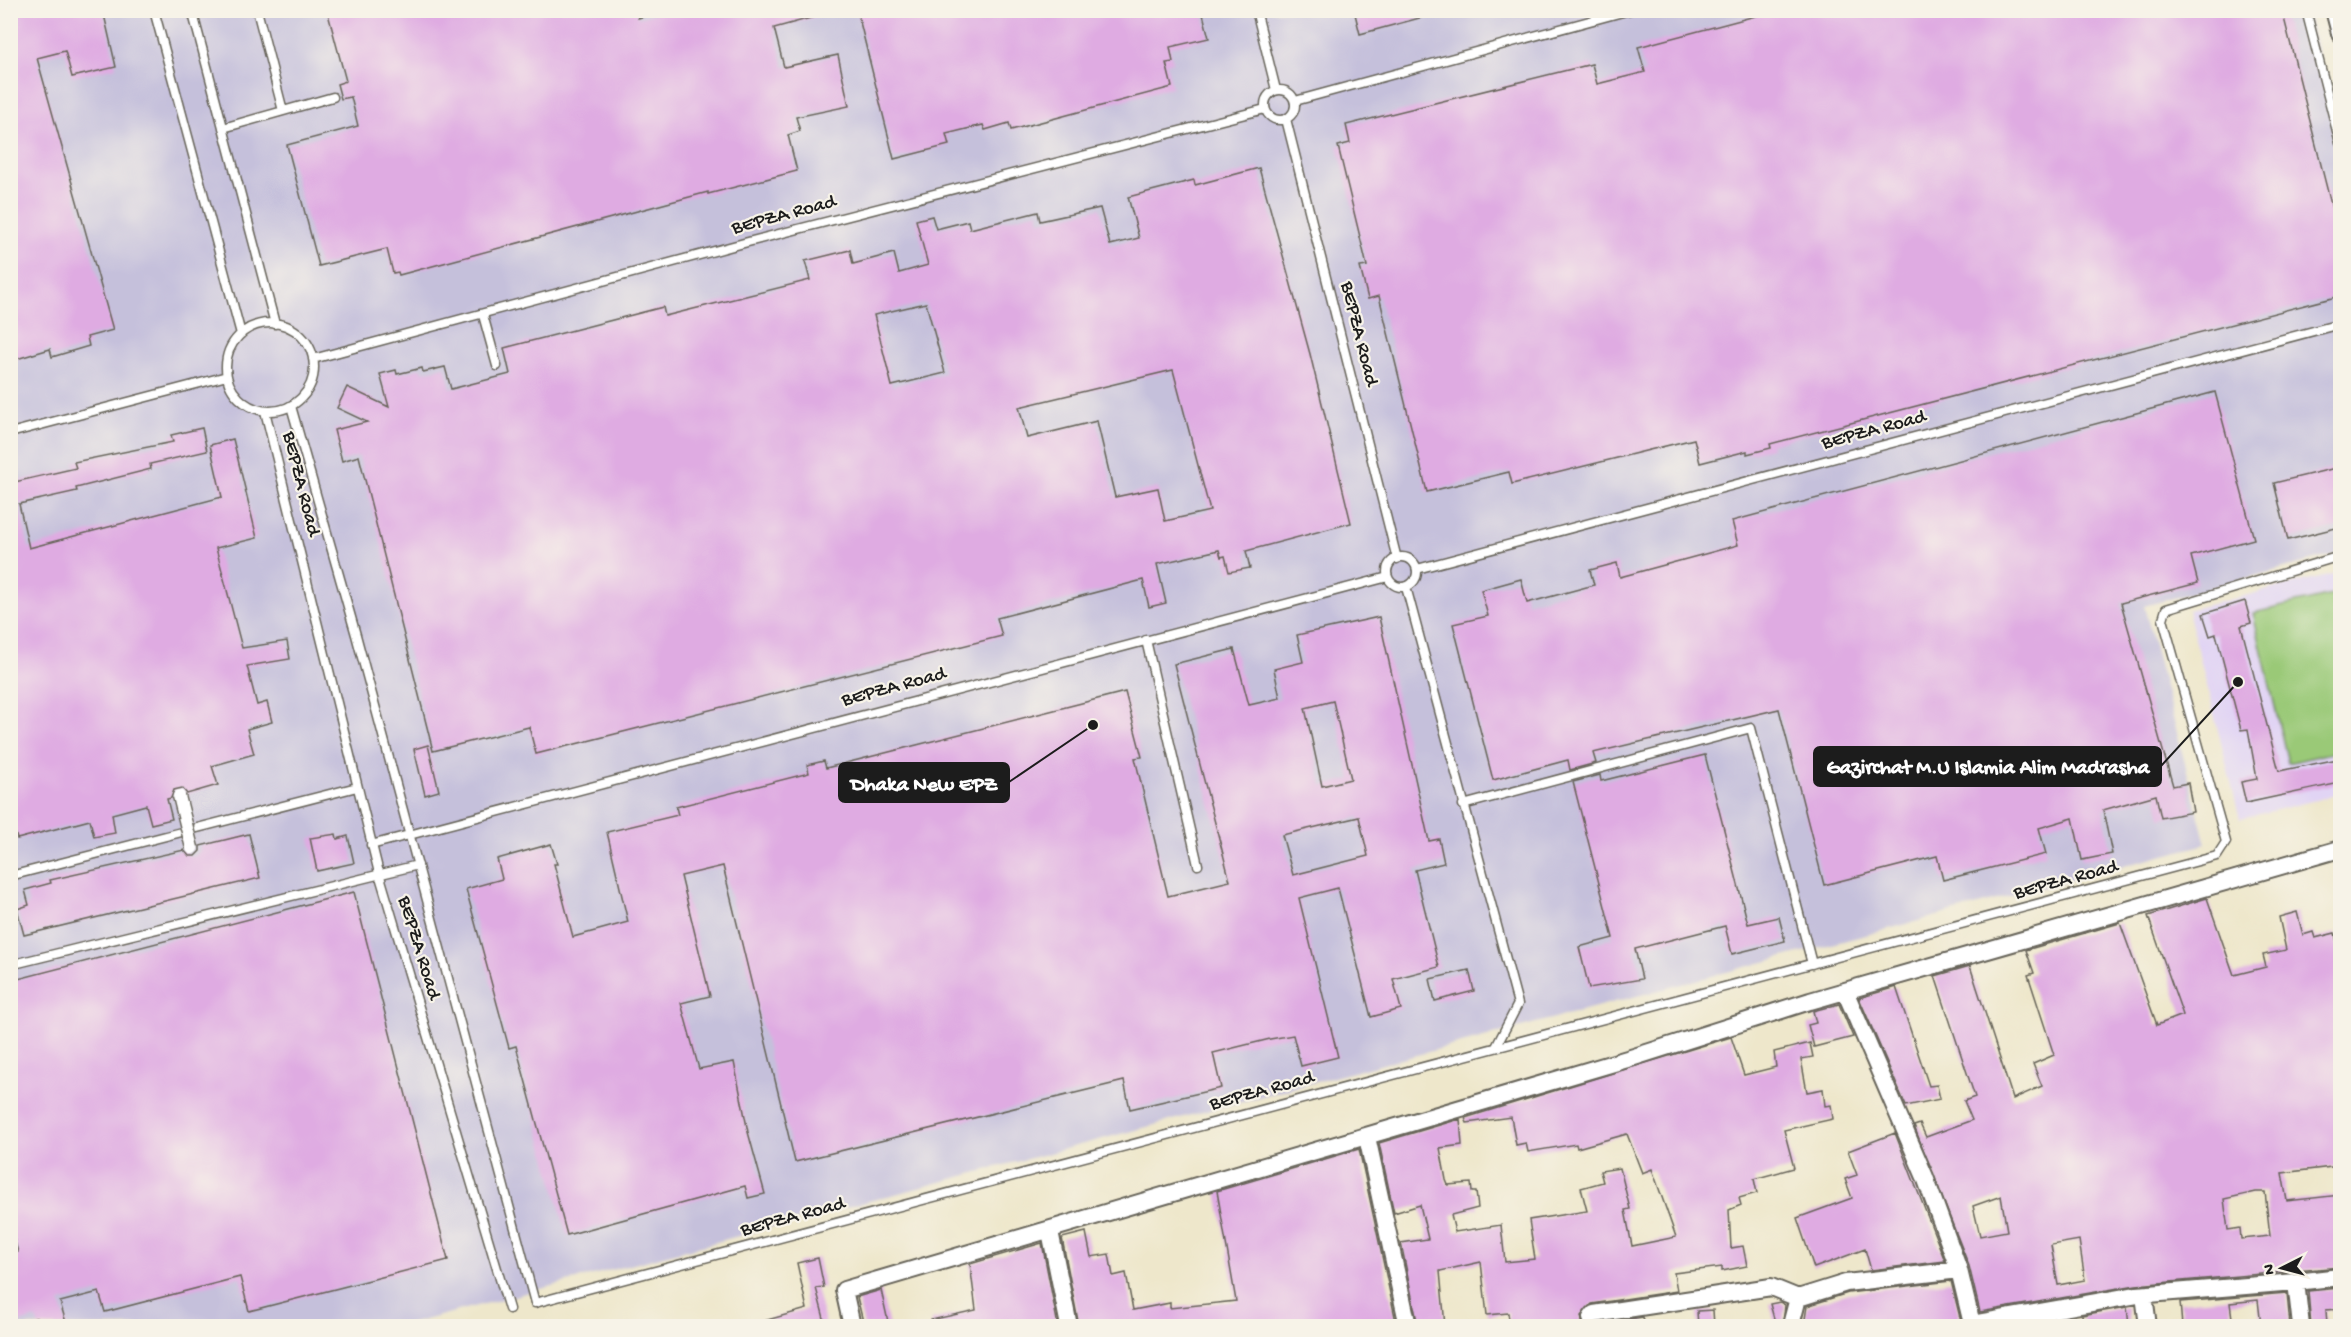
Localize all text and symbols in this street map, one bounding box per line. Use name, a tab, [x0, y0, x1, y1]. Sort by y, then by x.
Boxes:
street label: BEPZA Road	[728, 190, 841, 241]
street label: BEPZA Road	[1334, 278, 1383, 391]
street label: BEPZA Road	[1818, 405, 1931, 456]
street label: BEPZA Road	[276, 428, 325, 541]
street label: BEPZA Road	[838, 662, 951, 713]
callout: Gazirchat M.U Islamia Alim Madrasha	[1814, 747, 2161, 786]
text: Gazirchat M.U Islamia Alim Madrasha	[1827, 757, 2151, 782]
callout: Dhaka New EPZ	[839, 763, 1009, 802]
text: Dhaka New EPZ	[849, 774, 999, 799]
street label: BEPZA Road	[2010, 855, 2123, 906]
street label: BEPZA Road	[391, 893, 445, 1005]
street label: BEPZA Road	[1206, 1066, 1319, 1117]
street label: BEPZA Road	[737, 1192, 850, 1243]
north arrow	[2252, 1238, 2312, 1298]
text: N	[2261, 1262, 2281, 1275]

